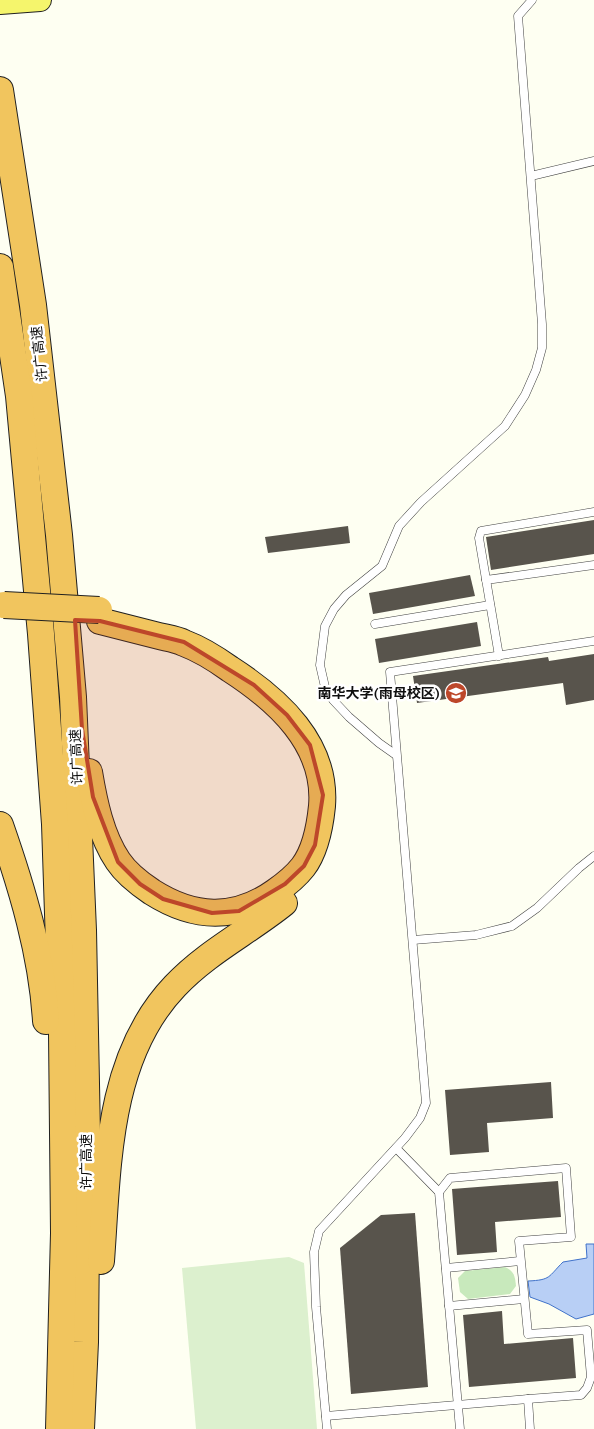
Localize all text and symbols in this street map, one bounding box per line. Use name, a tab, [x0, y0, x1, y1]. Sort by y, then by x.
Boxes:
street label: 许广高速	[26, 325, 52, 383]
school or university icon: 南华大学(雨母校区)	[444, 681, 468, 705]
place label: 南华大学(雨母校区)	[317, 683, 440, 703]
street label: 许广高速	[65, 729, 87, 785]
street label: 许广高速	[76, 1134, 96, 1190]

